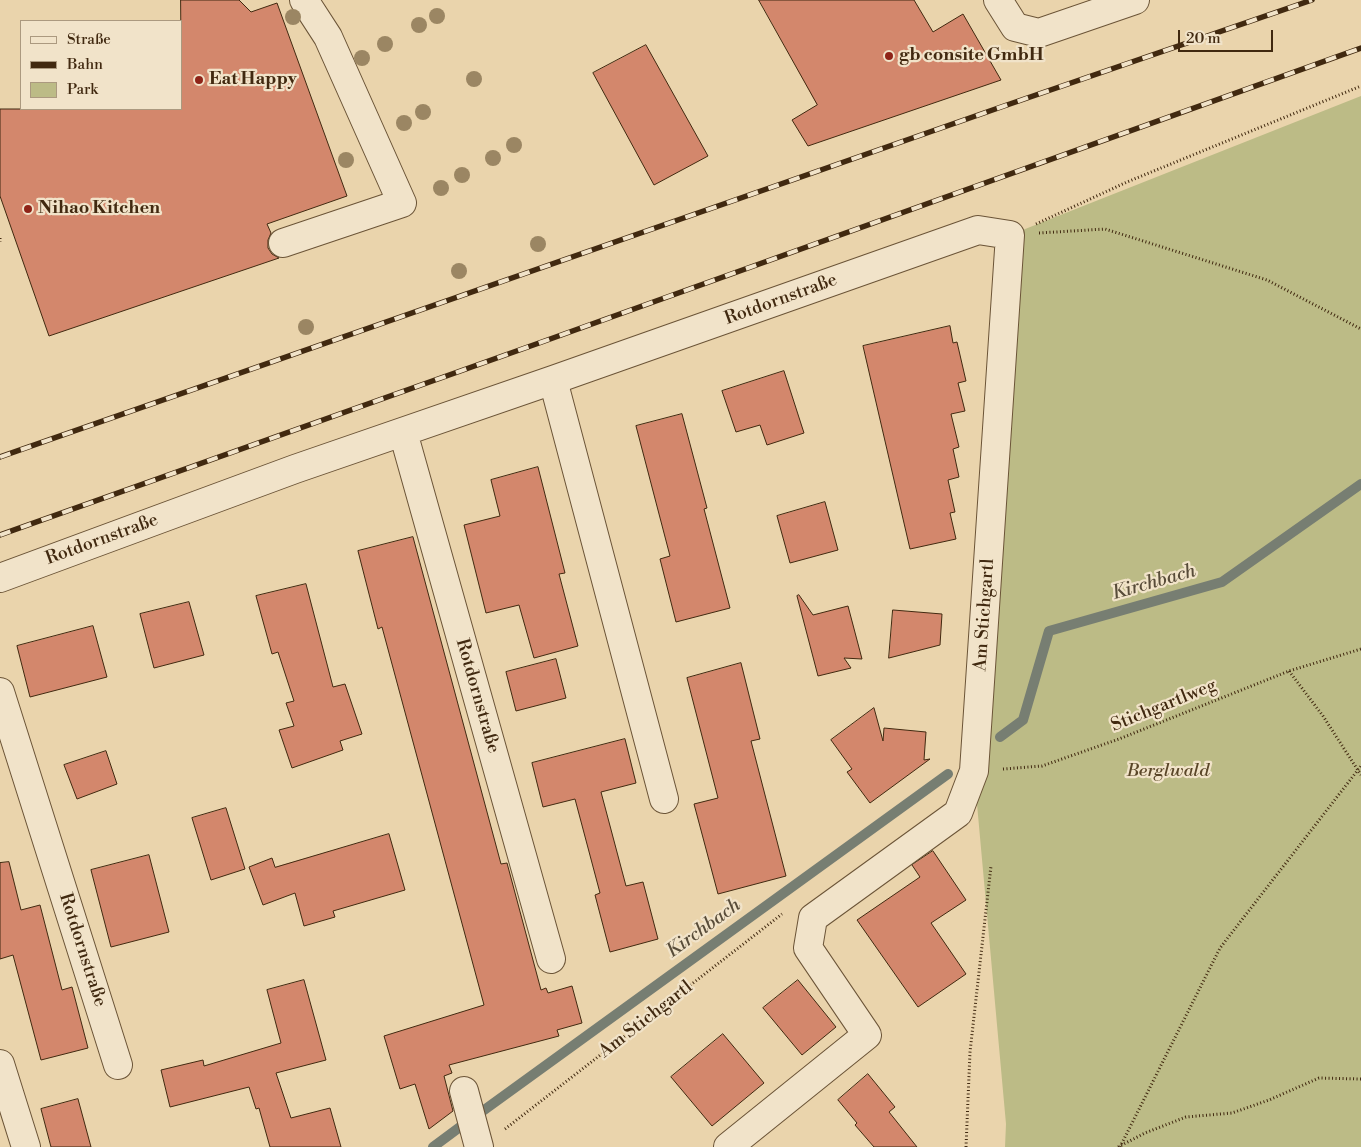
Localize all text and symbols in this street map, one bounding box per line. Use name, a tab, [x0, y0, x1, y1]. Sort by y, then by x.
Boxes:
legend	[20, 20, 182, 110]
scale bar	[1181, 20, 1276, 52]
text: 20 m	[1186, 29, 1221, 48]
text: Straße	[67, 30, 111, 49]
place label: gb consite GmbH	[899, 45, 1044, 67]
marker: gb consite GmbH	[883, 50, 895, 62]
text: Bahn	[67, 55, 103, 74]
place label: Eat Happy	[209, 69, 297, 91]
marker: Eat Happy	[193, 74, 205, 86]
text: Park	[67, 80, 98, 99]
place label: Nihao Kitchen	[38, 198, 160, 220]
marker: Nihao Kitchen	[22, 203, 34, 215]
street label: Rotdornstraße	[722, 270, 840, 330]
street label: Rotdornstraße	[43, 510, 161, 570]
street label: Am Stichgartl	[970, 558, 1000, 672]
water label: Kirchbach	[1109, 560, 1199, 606]
street label: Rotdornstraße	[450, 636, 504, 756]
street label: Stichgartlweg	[1108, 675, 1220, 737]
park label: Berglwald	[1127, 761, 1209, 783]
street label: Rotdornstraße	[53, 890, 111, 1010]
water label: Kirchbach	[662, 894, 746, 964]
street label: Am Stichgartl	[595, 977, 697, 1063]

